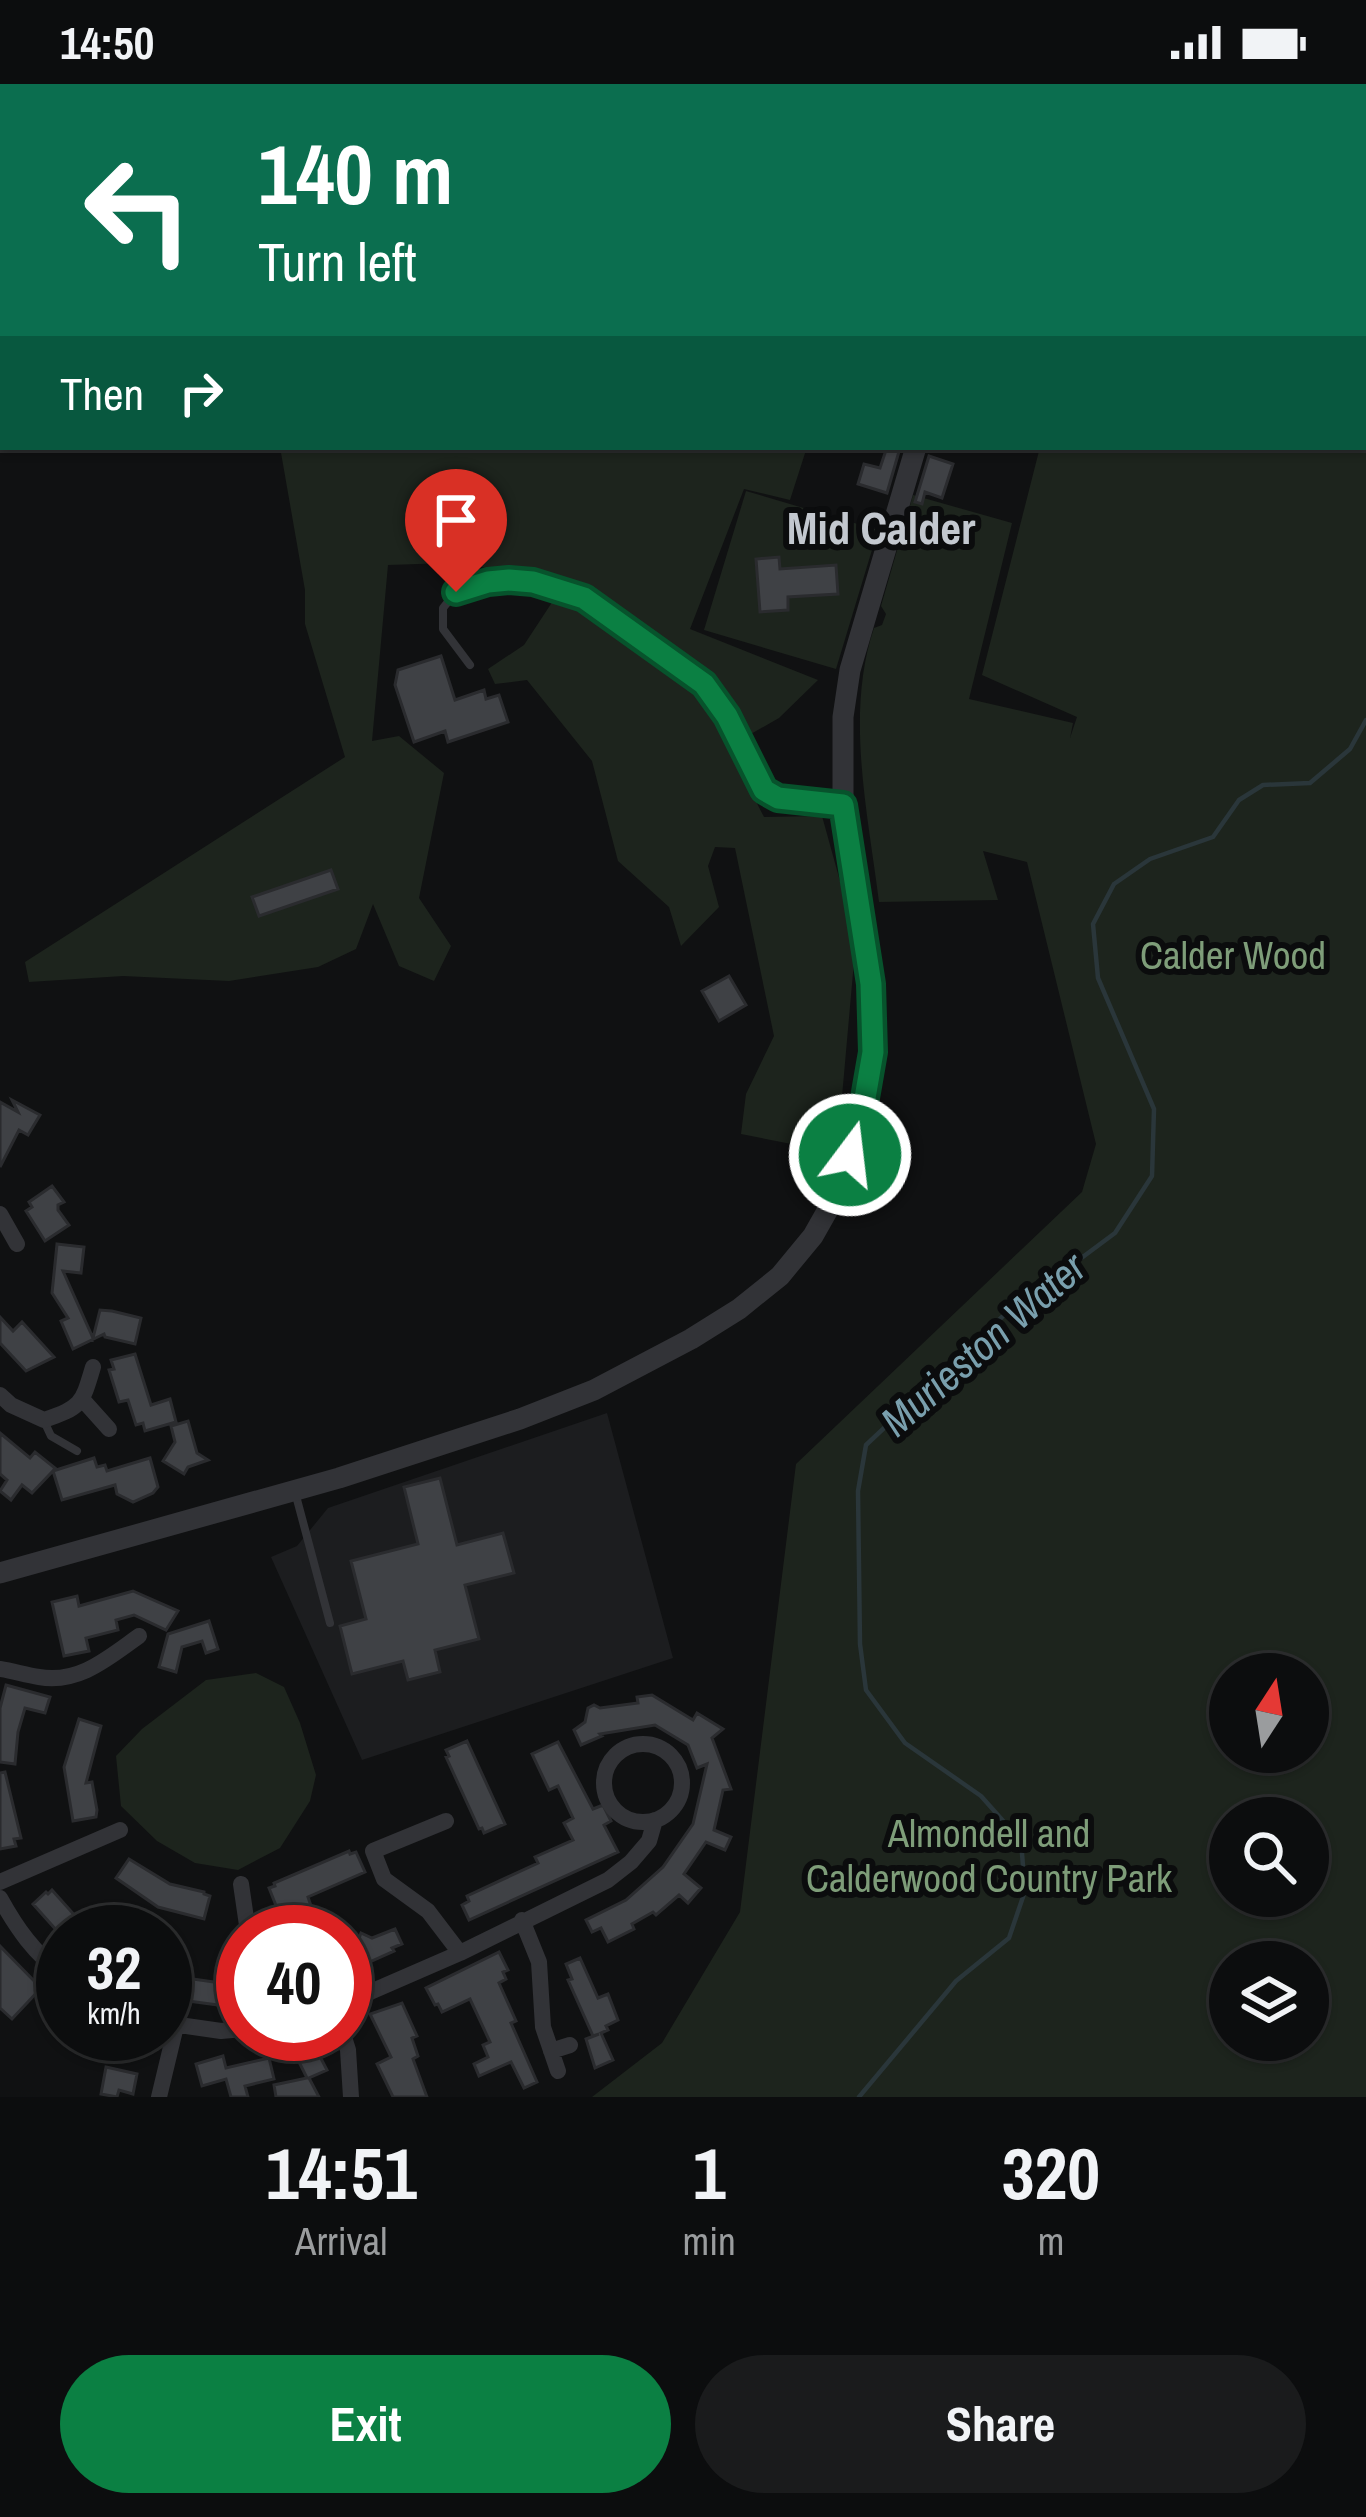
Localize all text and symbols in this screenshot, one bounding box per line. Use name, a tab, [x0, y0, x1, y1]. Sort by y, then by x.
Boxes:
text: 14:50	[60, 12, 154, 73]
text: 140 m	[258, 117, 453, 230]
icon: left	[60, 132, 216, 288]
text: Turn left	[258, 225, 417, 298]
icon: right	[168, 360, 234, 426]
text: Then	[60, 363, 144, 424]
pin	[405, 469, 507, 592]
icon: arrive	[423, 487, 489, 553]
district label: Mid Calder	[787, 497, 976, 558]
park label: Calder Wood	[1140, 929, 1326, 981]
position arrow	[787, 1092, 913, 1218]
water label: Murieston Water	[869, 1239, 1098, 1448]
north arrow	[1209, 1653, 1329, 1773]
map controls	[1209, 1653, 1329, 2061]
button: search	[1209, 1797, 1329, 1917]
park label: Almondell and Calderwood Country Park	[806, 1807, 1173, 1904]
speed limit sign: 40	[216, 1905, 372, 2061]
text: 32	[87, 1927, 141, 2008]
button: layers	[1209, 1941, 1329, 2061]
text: km/h	[87, 1993, 141, 2033]
text: 14:51	[266, 2124, 417, 2221]
text: 1	[693, 2124, 726, 2221]
text: 320	[1002, 2124, 1100, 2221]
text: Arrival	[295, 2215, 387, 2267]
text: min	[683, 2215, 736, 2267]
text: m	[1038, 2215, 1064, 2267]
button: Exit	[60, 2355, 671, 2493]
button: Share	[695, 2355, 1306, 2493]

